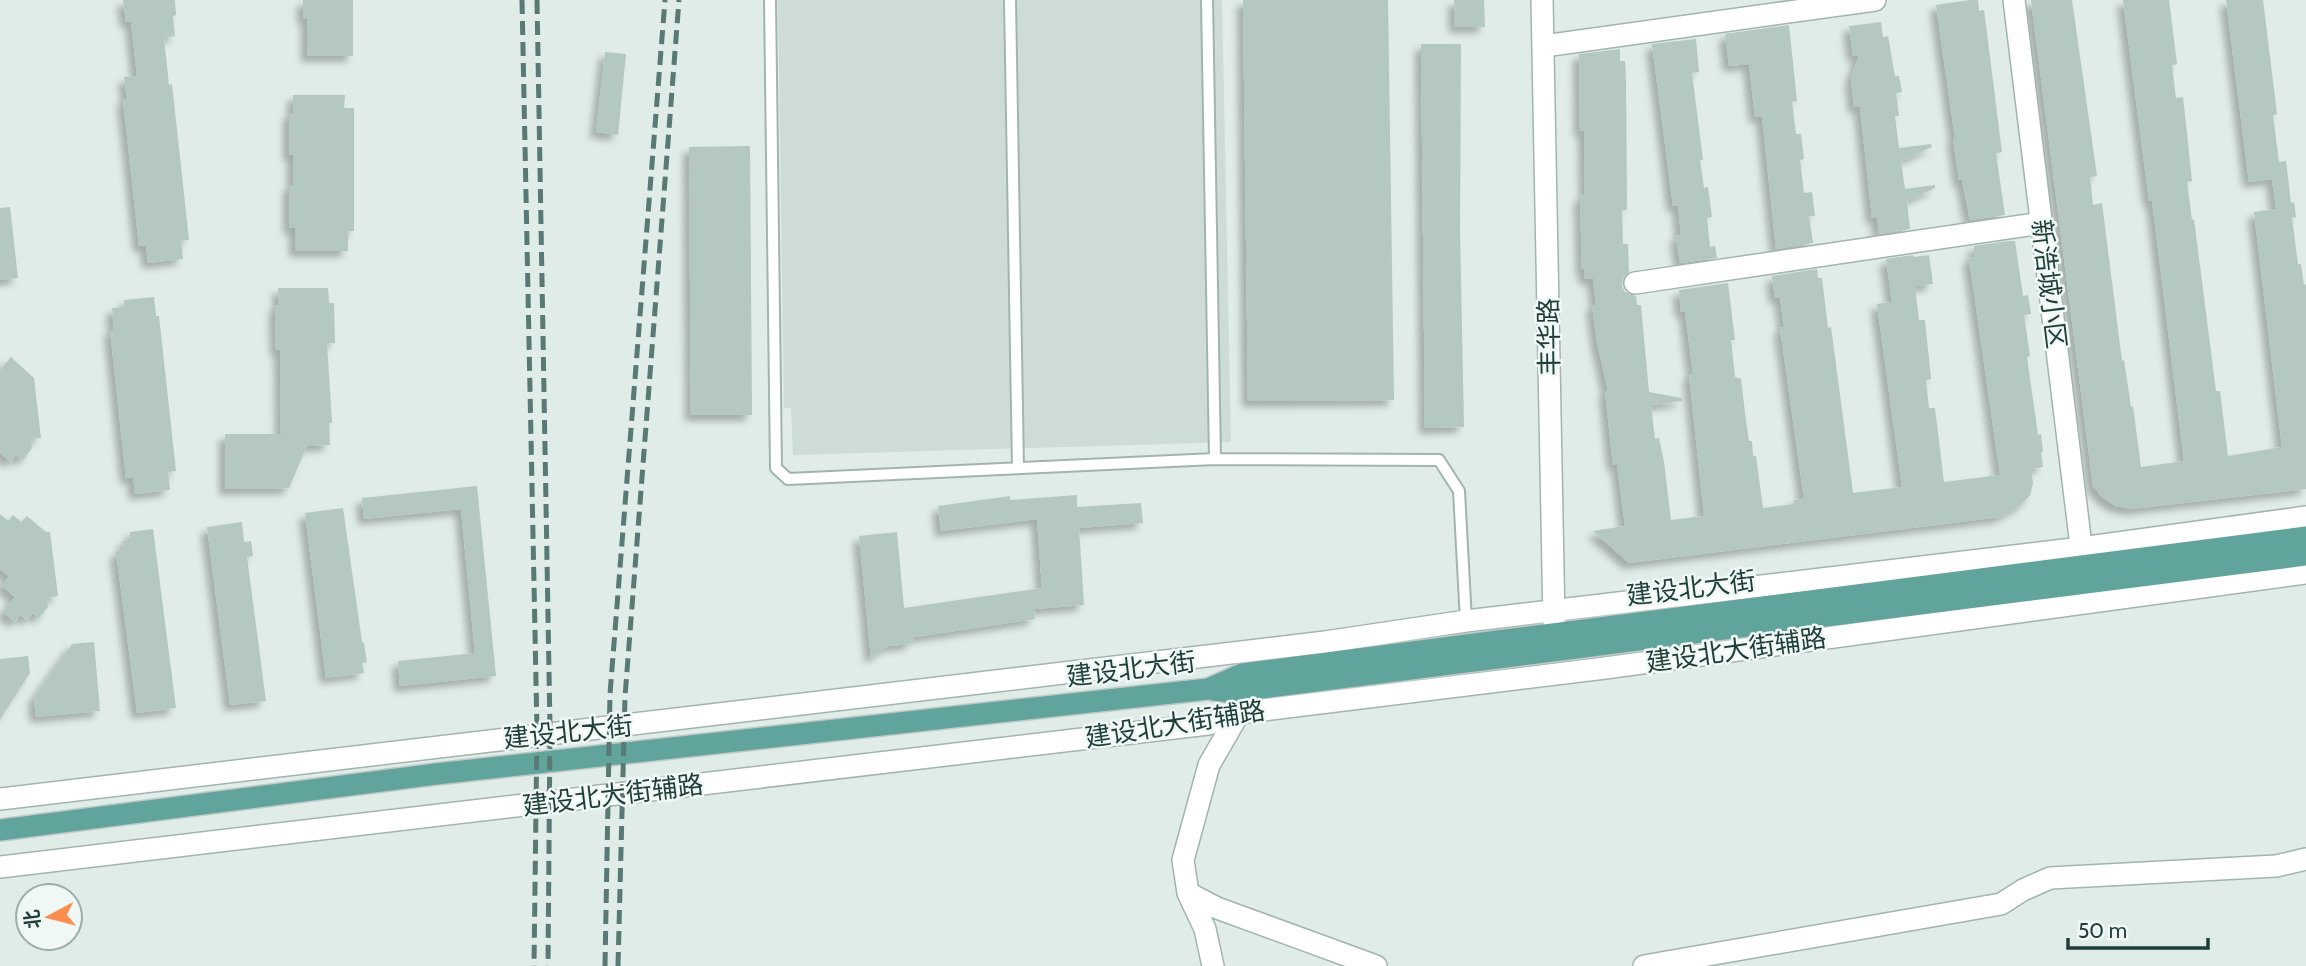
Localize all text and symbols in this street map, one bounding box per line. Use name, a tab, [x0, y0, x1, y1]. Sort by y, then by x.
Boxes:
street label: 新浩城小区	[2025, 218, 2073, 350]
street label: 丰华路	[1532, 298, 1566, 376]
street label: 建设北大街	[1625, 564, 1757, 612]
street label: 建设北大街辅路	[1644, 621, 1828, 679]
street label: 建设北大街	[1065, 645, 1197, 693]
street label: 建设北大街辅路	[1083, 694, 1267, 754]
street label: 建设北大街	[502, 709, 634, 755]
street label: 建设北大街辅路	[521, 768, 705, 822]
north arrow	[14, 882, 84, 952]
scale bar	[2068, 906, 2208, 950]
text: 北	[20, 908, 45, 930]
text: 50 m	[2078, 918, 2127, 943]

